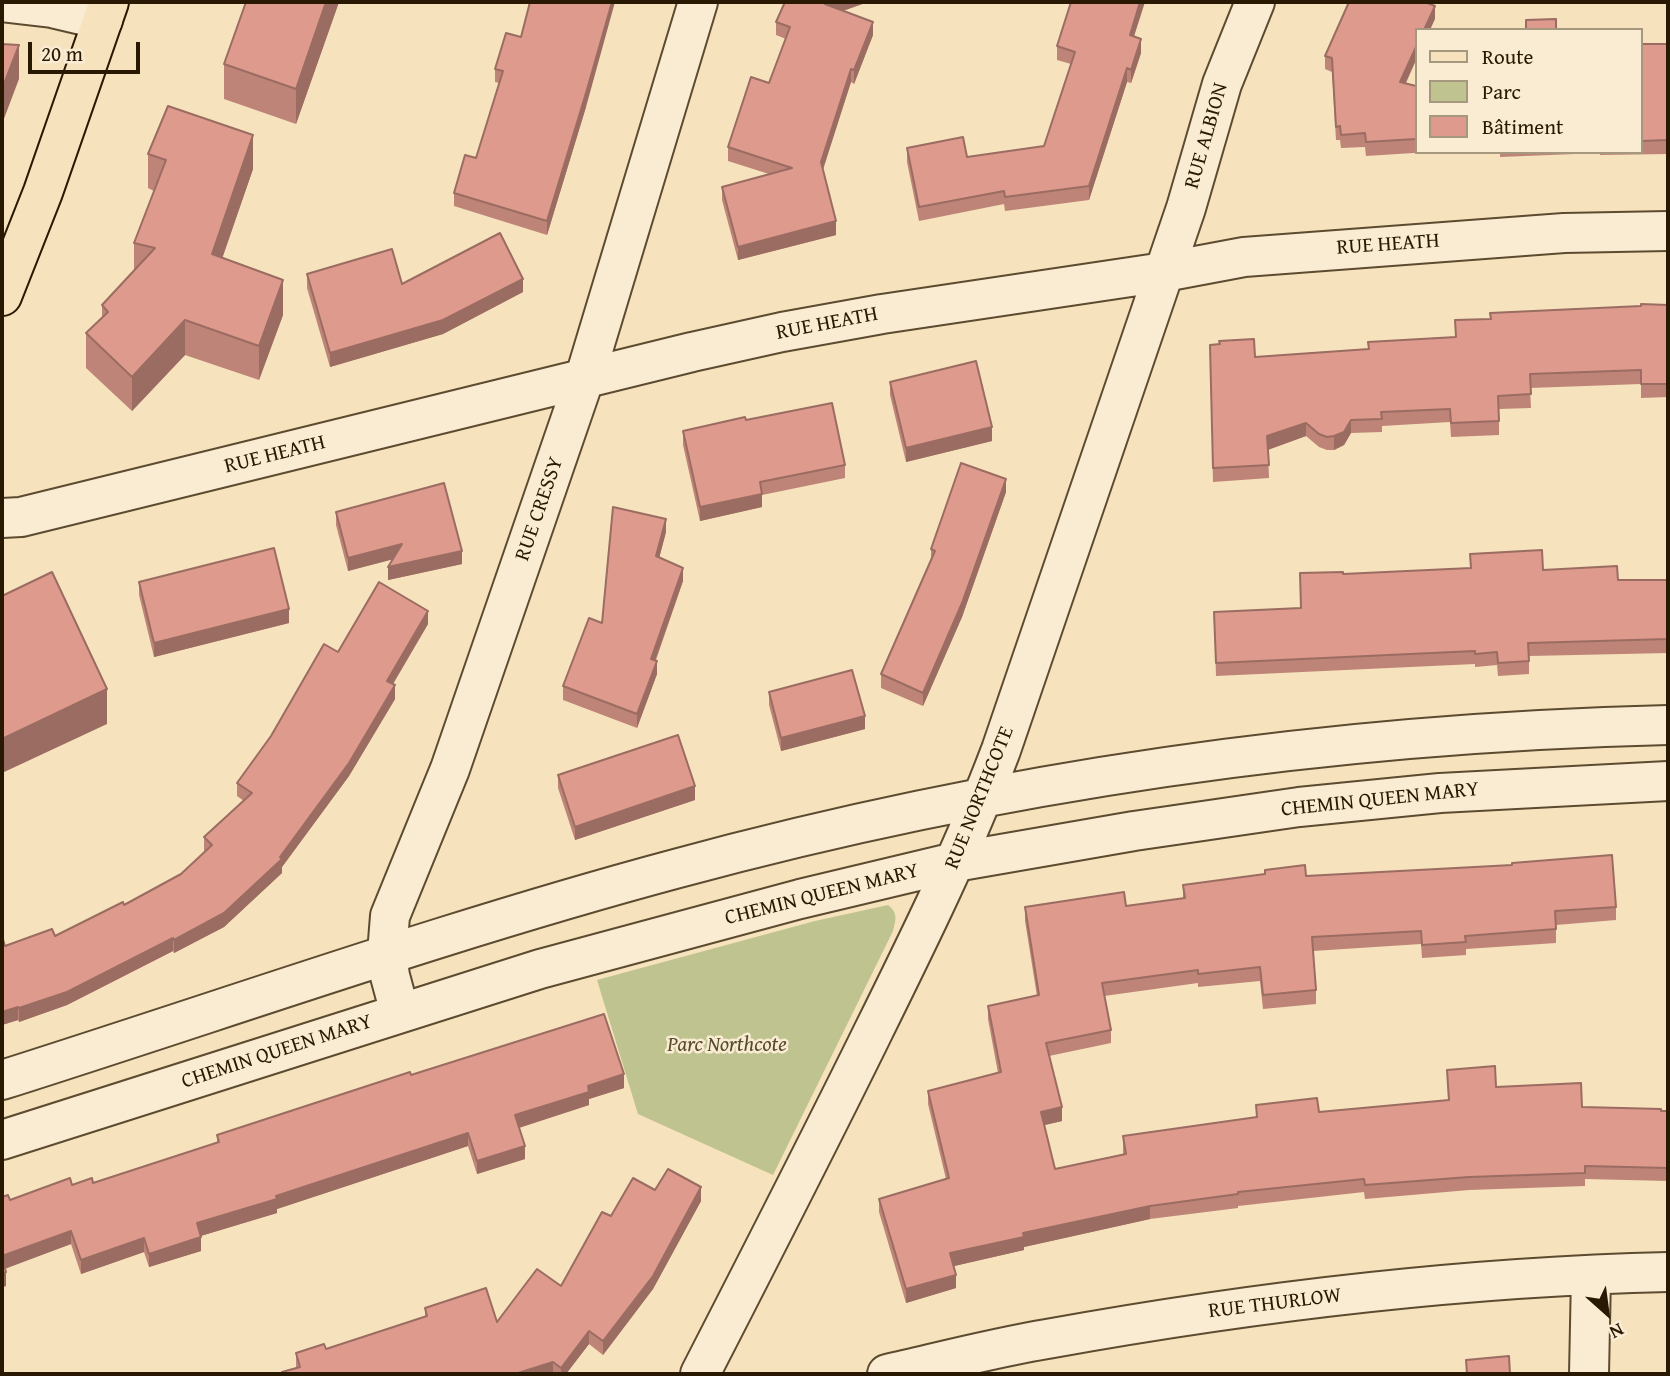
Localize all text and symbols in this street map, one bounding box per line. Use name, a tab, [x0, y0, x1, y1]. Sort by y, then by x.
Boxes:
scale bar	[32, 28, 144, 72]
legend	[1414, 28, 1642, 154]
text: 20 m	[41, 38, 83, 69]
text: Route	[1482, 41, 1533, 72]
text: Parc	[1482, 76, 1521, 107]
street label: RUE ALBION	[1180, 80, 1234, 192]
text: Bâtiment	[1482, 111, 1563, 142]
street label: RUE HEATH	[1336, 229, 1440, 261]
street label: RUE HEATH	[774, 302, 880, 346]
street label: RUE HEATH	[222, 430, 328, 480]
street label: RUE CRESSY	[510, 454, 570, 564]
street label: RUE NORTHCOTE	[940, 723, 1020, 873]
street label: CHEMIN QUEEN MARY	[1280, 777, 1480, 823]
street label: CHEMIN QUEEN MARY	[722, 859, 922, 931]
street label: CHEMIN QUEEN MARY	[179, 1009, 375, 1095]
park label: Parc Northcote	[667, 1033, 787, 1059]
north arrow	[1572, 1278, 1642, 1348]
street label: RUE THURLOW	[1207, 1283, 1343, 1325]
text: N	[1605, 1316, 1629, 1347]

